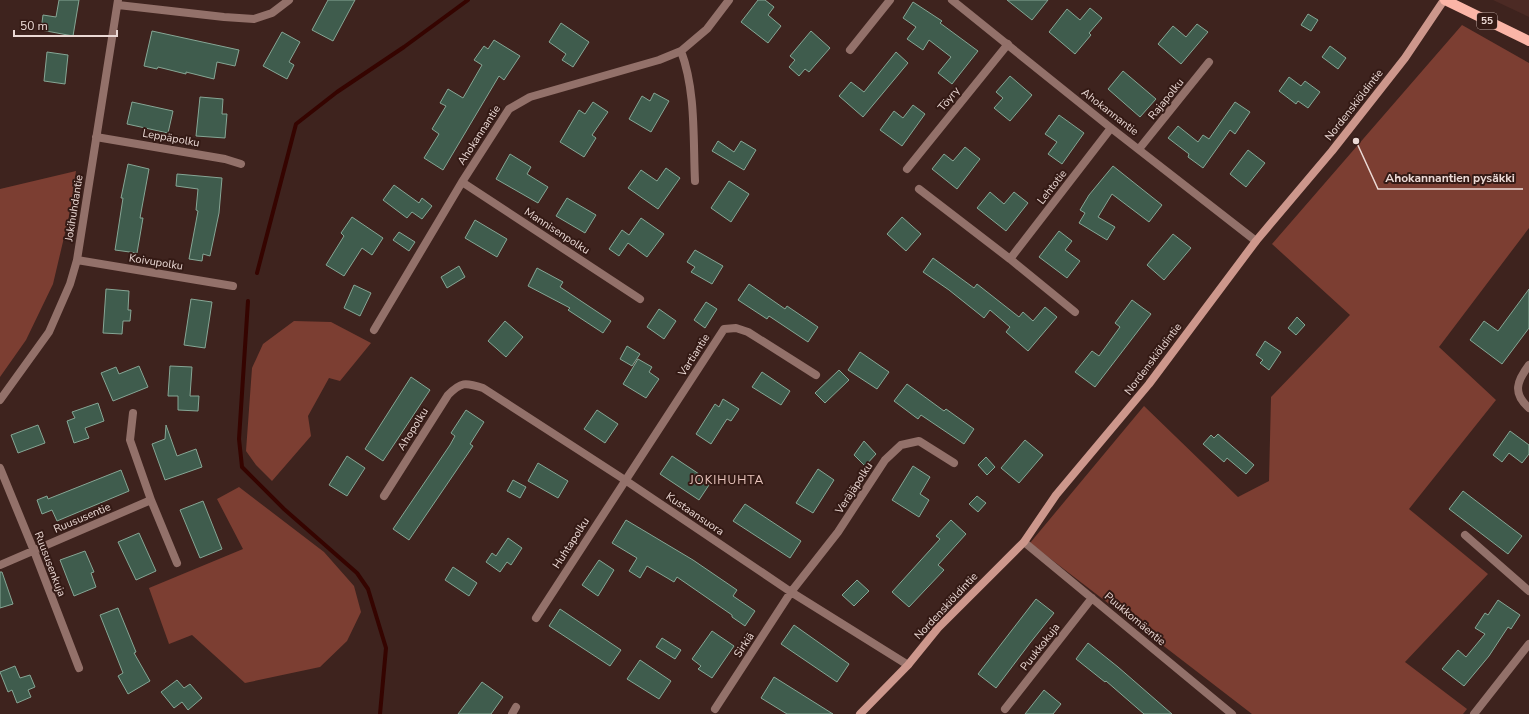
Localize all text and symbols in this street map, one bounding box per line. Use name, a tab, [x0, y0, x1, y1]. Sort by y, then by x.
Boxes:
scale bar	[14, 12, 117, 38]
road number: 55	[1477, 13, 1497, 29]
text: 50 m	[20, 18, 48, 34]
street label: Nordenskiöldintie	[1321, 66, 1387, 144]
street label: Rajapolku	[1145, 75, 1187, 123]
street label: Töyry	[935, 83, 964, 114]
street label: Ahokannantie	[1078, 85, 1142, 139]
street label: Ahokannantie	[454, 102, 504, 168]
street label: Leppäpolku	[141, 126, 201, 150]
callout: Ahokannantien pysäkki	[1378, 165, 1523, 189]
street label: Lehtotie	[1034, 166, 1070, 207]
text: Ahokannantien pysäkki	[1385, 170, 1515, 186]
street label: Jokihuhdantie	[61, 174, 87, 243]
street label: Mannisenpolku	[521, 204, 593, 258]
street label: Koivupolku	[128, 250, 184, 274]
street label: Nordenskiöldintie	[1121, 320, 1185, 398]
street label: Vartiantie	[674, 331, 713, 380]
street label: Ahopolku	[394, 405, 432, 453]
street label: Veräjäpolku	[831, 459, 876, 517]
district label: JOKIHUHTA	[689, 472, 764, 488]
street label: Kustaansuora	[663, 489, 727, 539]
street label: Ruususentie	[51, 499, 113, 537]
street label: Huhtapolku	[549, 515, 593, 571]
street label: Ruususenkuja	[31, 529, 69, 599]
street label: Nordenskiöldintie	[911, 569, 981, 643]
street label: Puukkomäentie	[1101, 589, 1169, 649]
street label: Puukkokuja	[1017, 620, 1063, 674]
street label: Sirkiä	[730, 629, 758, 660]

